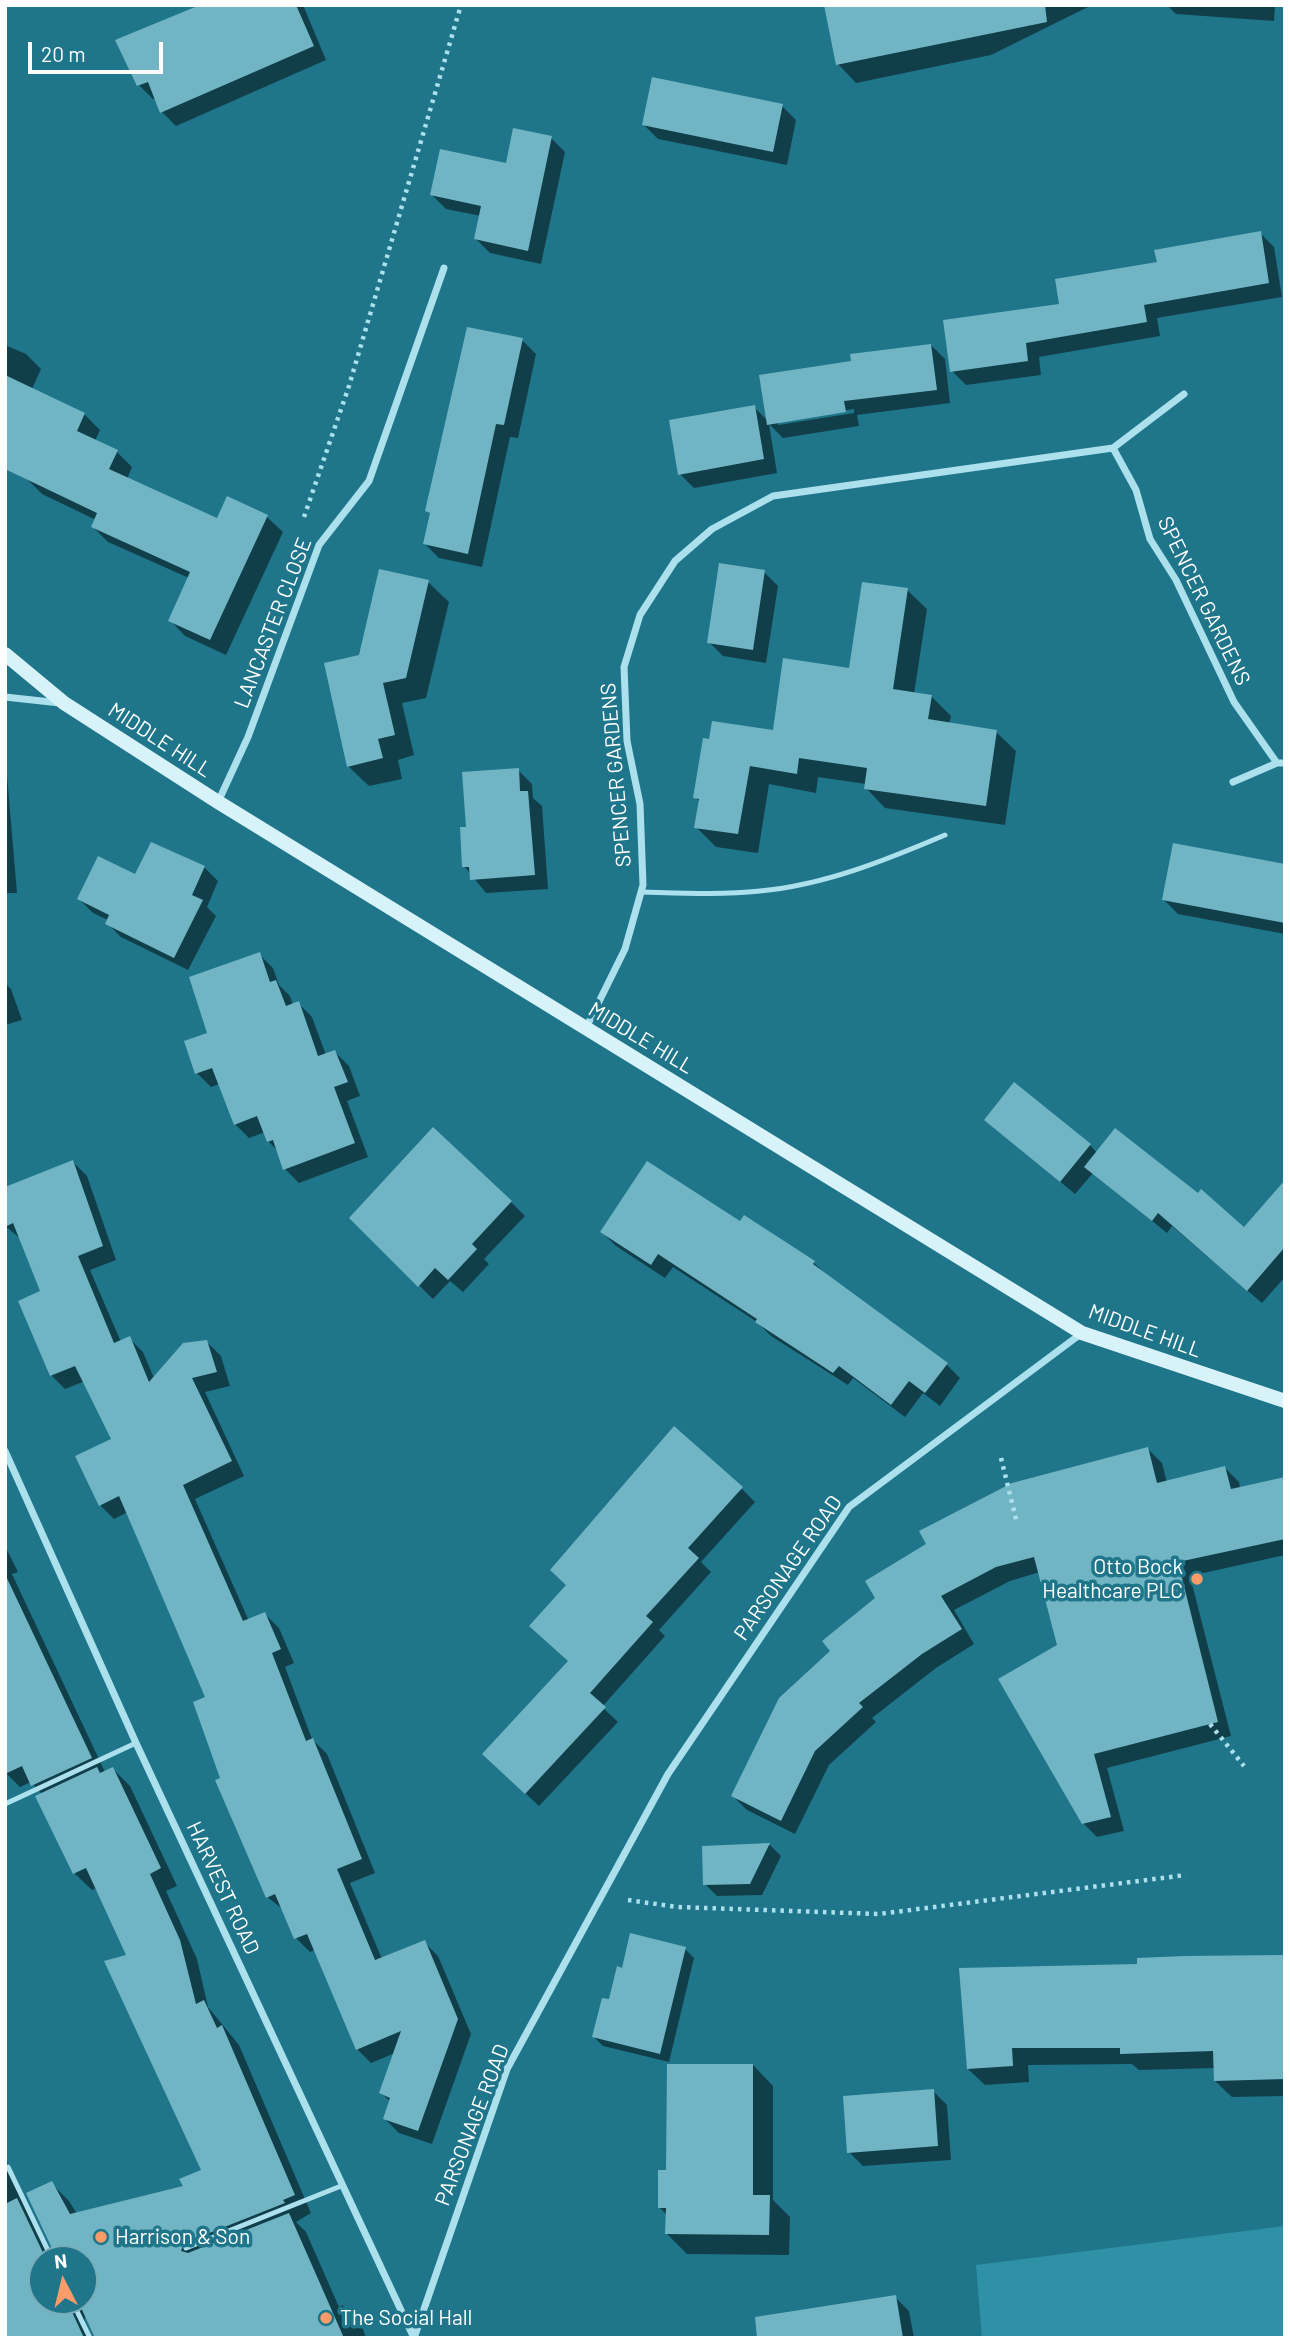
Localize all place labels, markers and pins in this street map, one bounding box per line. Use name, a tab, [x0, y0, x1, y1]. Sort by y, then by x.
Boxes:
place label: Otto Bock Healthcare PLC	[1042, 1554, 1183, 1604]
marker: Otto Bock Healthcare PLC	[1189, 1571, 1205, 1587]
place label: Harrison & Son	[115, 2224, 250, 2250]
marker: Harrison & Son	[93, 2229, 109, 2245]
place label: The Social Hall	[340, 2305, 472, 2331]
marker: The Social Hall	[318, 2310, 334, 2326]

